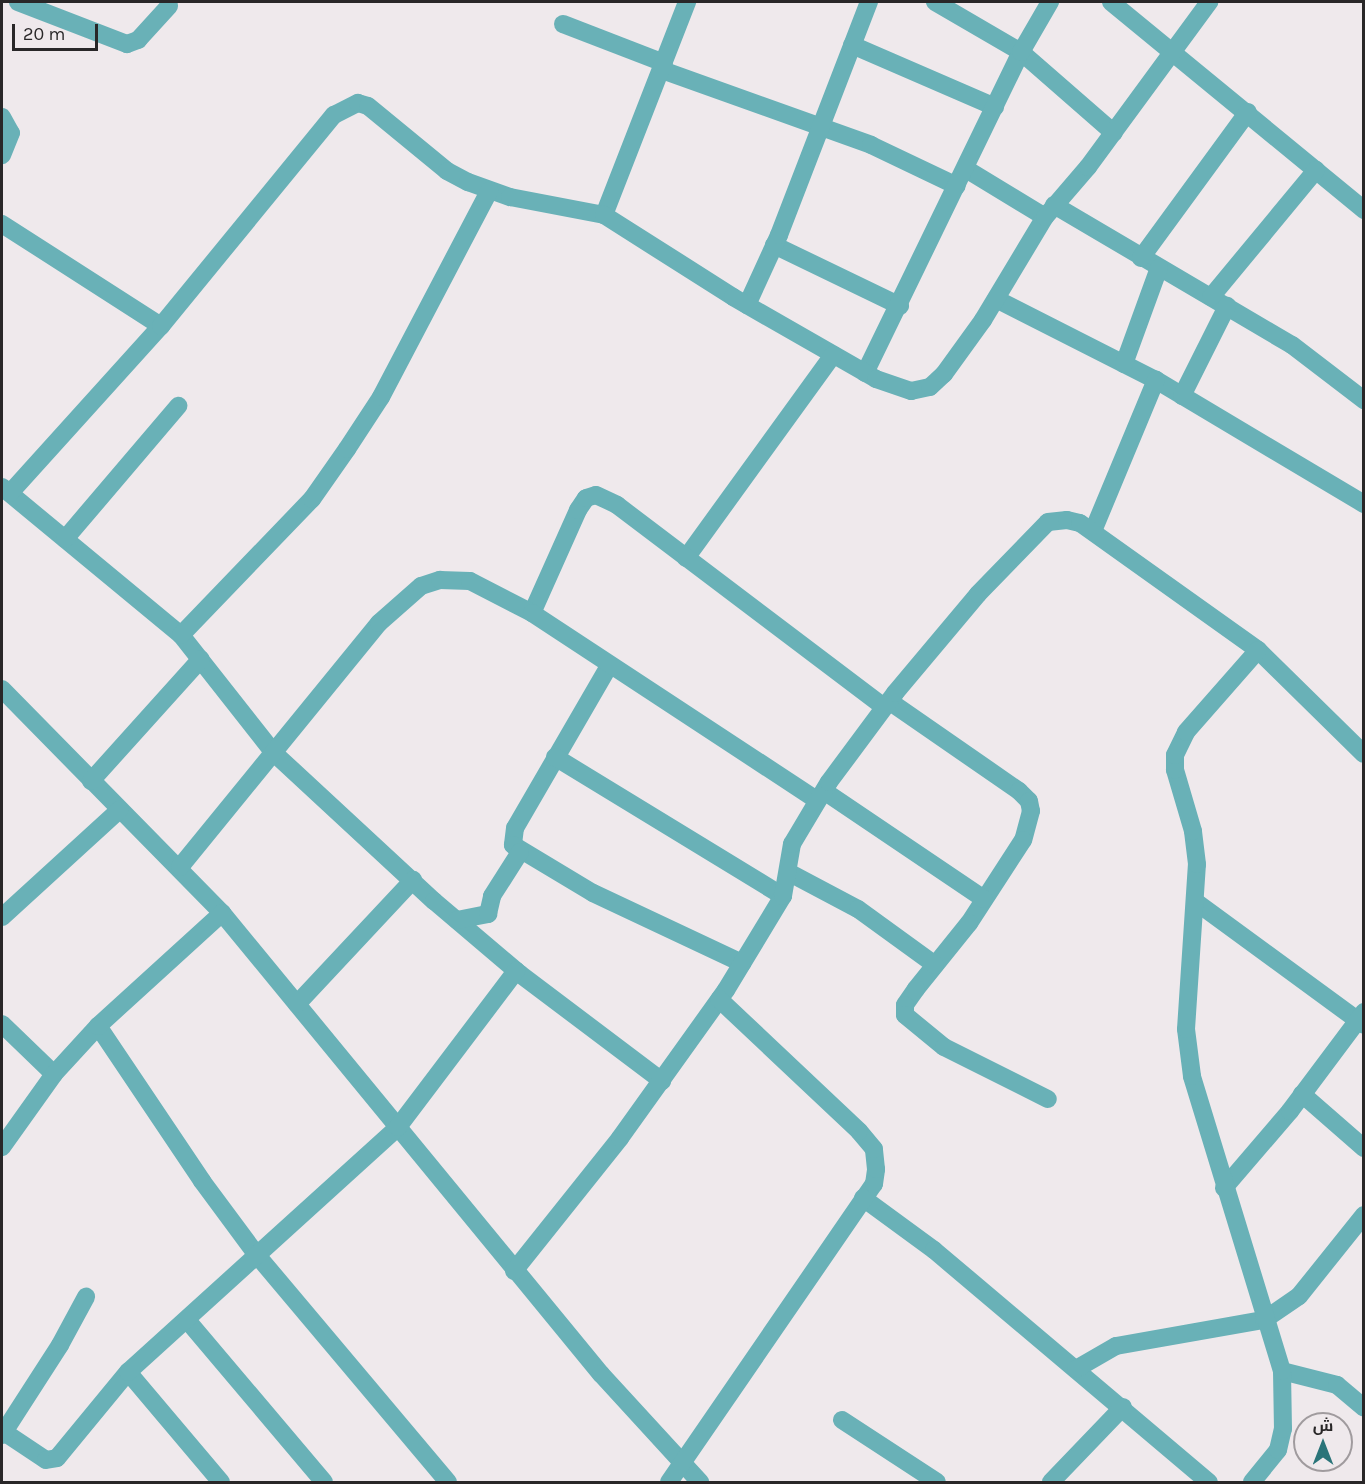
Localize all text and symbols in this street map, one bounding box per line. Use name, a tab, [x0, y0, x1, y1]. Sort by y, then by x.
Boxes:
scale bar	[15, 12, 100, 50]
text: 20 m	[23, 23, 65, 45]
north arrow	[1293, 1412, 1353, 1472]
text: ش	[1313, 1416, 1333, 1435]

